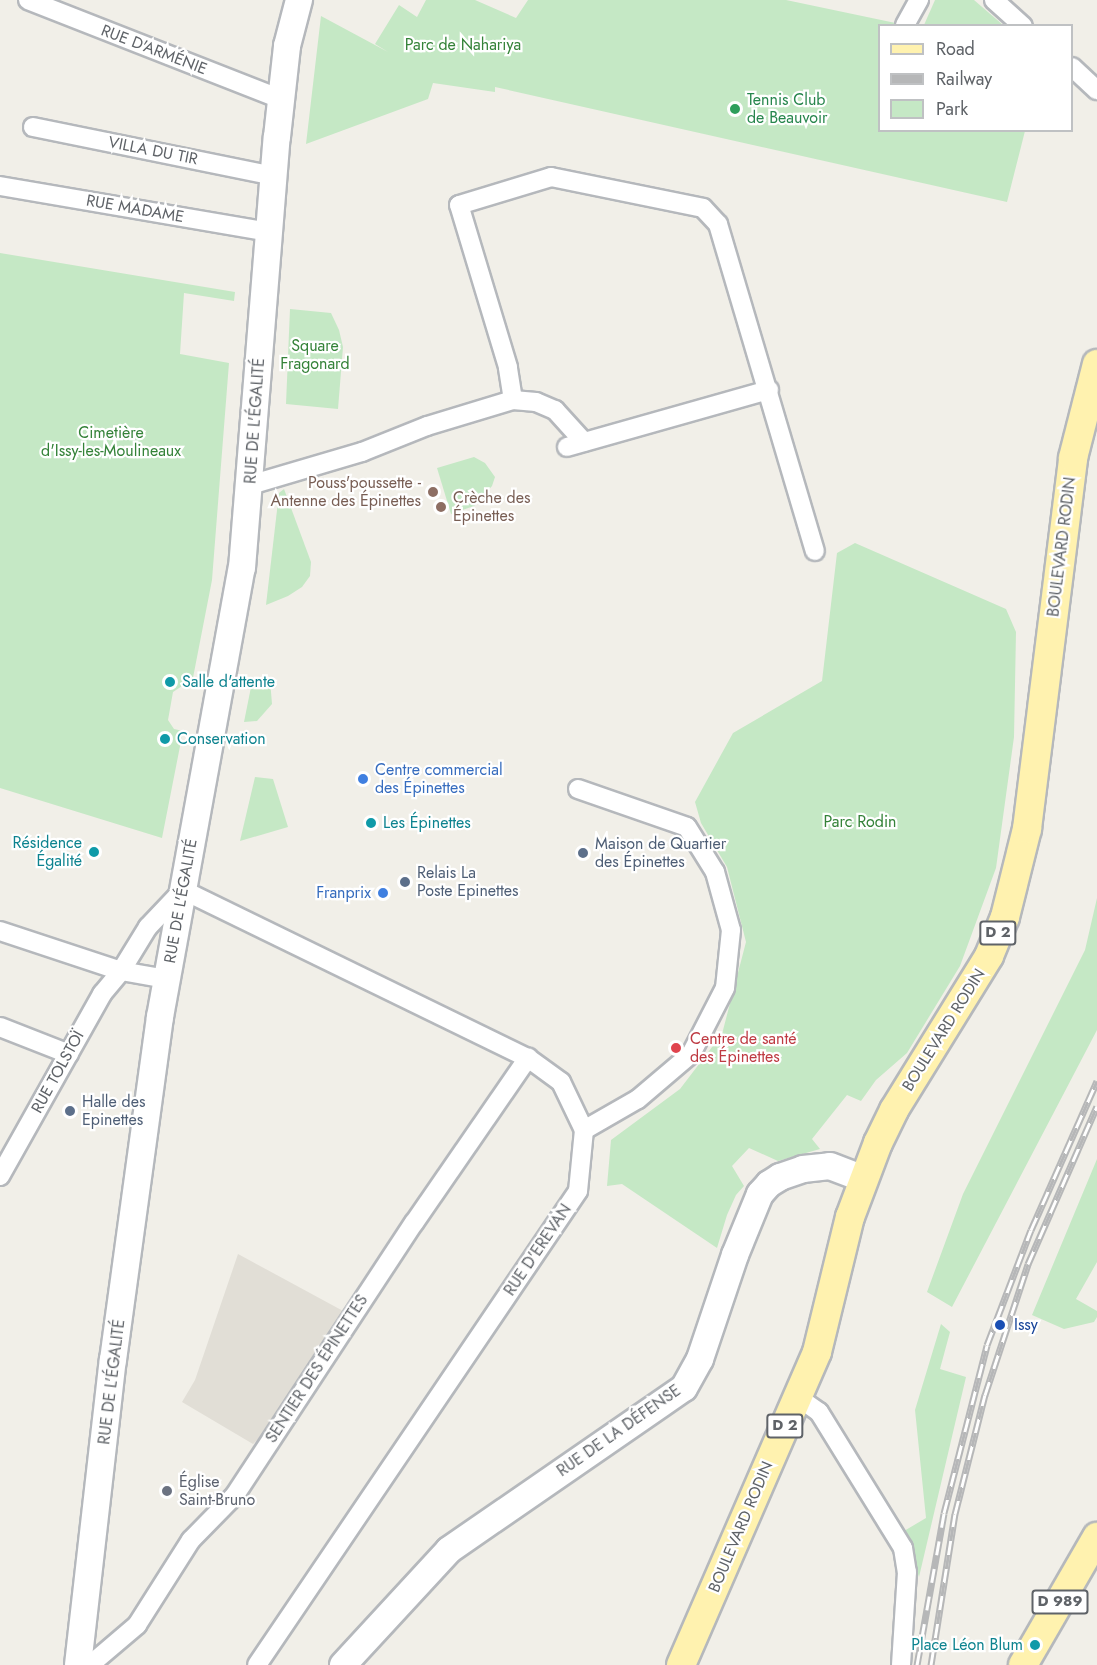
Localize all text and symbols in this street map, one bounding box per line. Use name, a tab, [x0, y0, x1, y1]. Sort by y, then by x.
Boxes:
street label: RUE D'ARMÉNIE	[98, 21, 210, 79]
legend	[878, 24, 1073, 132]
park label: Parc de Nahariya	[405, 35, 521, 55]
text: Road	[936, 36, 975, 62]
text: Railway	[936, 66, 992, 92]
place label: Tennis Club de Beauvoir	[747, 90, 828, 128]
text: Park	[936, 96, 968, 122]
marker: Tennis Club de Beauvoir	[728, 102, 742, 116]
street label: VILLA DU TIR	[107, 133, 199, 169]
street label: RUE MADAME	[85, 191, 185, 227]
park label: Square Fragonard	[280, 336, 350, 374]
street label: RUE DE L'ÉGALITÉ	[241, 357, 269, 485]
park label: Cimetière d'Issy-les-Moulineaux	[41, 423, 181, 461]
place label: Pouss'poussette - Antenne des Épinettes	[270, 473, 421, 511]
street label: BOULEVARD RODIN	[1044, 476, 1080, 618]
marker: Pouss'poussette - Antenne des Épinettes	[426, 485, 440, 499]
place label: Crèche des Épinettes	[453, 488, 530, 526]
marker: Crèche des Épinettes	[434, 500, 448, 514]
place label: Salle d'attente	[182, 672, 275, 692]
marker: Salle d'attente	[163, 675, 177, 689]
place label: Conservation	[177, 729, 266, 749]
marker: Conservation	[158, 732, 172, 746]
place label: Centre commercial des Épinettes	[375, 760, 503, 798]
marker: Centre commercial des Épinettes	[356, 772, 370, 786]
park label: Parc Rodin	[823, 812, 897, 832]
place label: Les Épinettes	[383, 813, 471, 833]
marker: Les Épinettes	[364, 816, 378, 830]
place label: Résidence Égalité	[13, 833, 82, 871]
place label: Maison de Quartier des Épinettes	[595, 834, 726, 872]
street label: RUE DE L'ÉGALITÉ	[161, 837, 201, 965]
marker: Résidence Égalité	[87, 845, 101, 859]
marker: Maison de Quartier des Épinettes	[576, 846, 590, 860]
place label: Relais La Poste Epinettes	[417, 863, 518, 901]
marker: Relais La Poste Epinettes	[398, 875, 412, 889]
place label: Franprix	[316, 883, 371, 903]
marker: Franprix	[376, 886, 390, 900]
road number: D 2	[978, 921, 1018, 945]
street label: BOULEVARD RODIN	[899, 965, 989, 1095]
street label: RUE TOLSTOÏ	[28, 1028, 88, 1116]
place label: Centre de santé des Épinettes	[690, 1029, 797, 1067]
marker: Centre de santé des Épinettes	[667, 1039, 685, 1057]
place label: Halle des Epinettes	[82, 1092, 145, 1130]
marker: Halle des Epinettes	[63, 1104, 77, 1118]
street label: RUE D'EREVAN	[500, 1200, 576, 1300]
street label: SENTIER DES ÉPINETTES	[262, 1291, 372, 1447]
place label: Issy	[1014, 1315, 1038, 1335]
marker: Issy	[991, 1316, 1009, 1334]
street label: RUE DE L'ÉGALITÉ	[95, 1318, 129, 1446]
street label: RUE DE LA DÉFENSE	[553, 1381, 685, 1481]
road number: D 2	[766, 1414, 804, 1438]
street label: BOULEVARD RODIN	[705, 1459, 777, 1595]
place label: Église Saint-Bruno	[179, 1472, 255, 1510]
marker: Église Saint-Bruno	[160, 1484, 174, 1498]
road number: D 989	[1032, 1590, 1088, 1614]
place label: Place Léon Blum	[911, 1635, 1023, 1655]
marker: Place Léon Blum	[1028, 1638, 1042, 1652]

